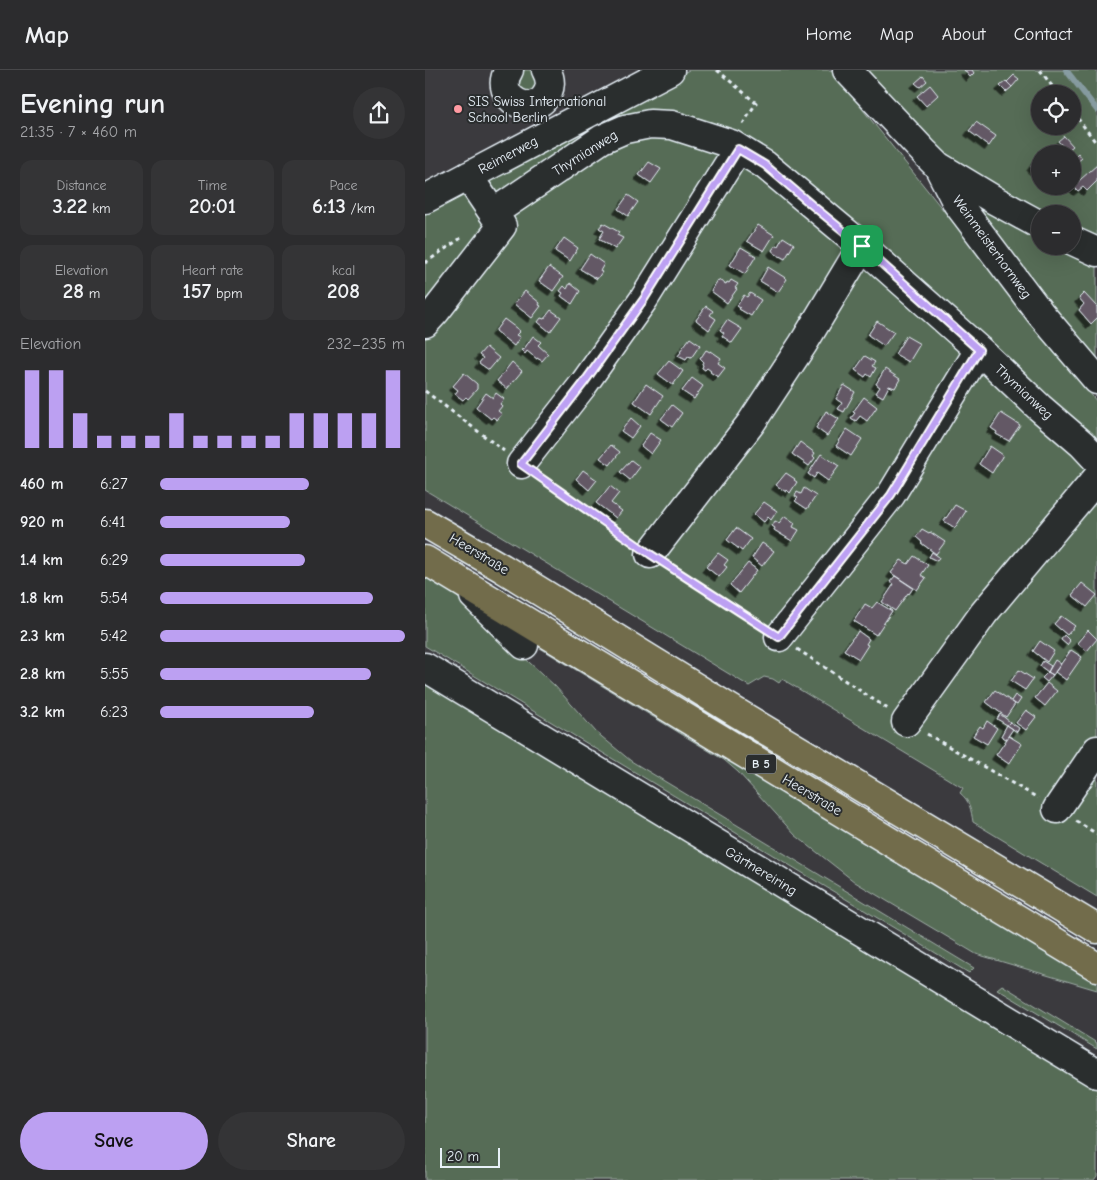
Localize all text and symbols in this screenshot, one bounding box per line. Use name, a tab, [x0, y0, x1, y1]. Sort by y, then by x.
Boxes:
text: Map	[25, 21, 69, 49]
text: Home	[805, 24, 852, 45]
text: Map	[880, 24, 914, 45]
text: About	[942, 24, 986, 45]
text: Contact	[1014, 24, 1072, 45]
map controls	[1031, 85, 1081, 255]
button: locate	[1031, 85, 1081, 135]
button: share	[353, 87, 405, 139]
text: Evening run	[20, 88, 165, 120]
place label: SIS Swiss International School Berlin	[468, 93, 606, 126]
marker: SIS Swiss International School Berlin	[452, 103, 464, 115]
text: 21:35 · 7 × 460 m	[20, 123, 137, 141]
street label: Thymianweg	[549, 126, 621, 180]
street label: Reimerweg	[475, 132, 541, 178]
button: +	[1031, 145, 1081, 195]
text: Distance	[56, 177, 107, 194]
text: Time	[198, 177, 227, 194]
text: Pace	[329, 177, 358, 194]
street label: Weinmeisterhornweg	[949, 192, 1035, 302]
text: 3.22	[52, 194, 88, 218]
text: 20:01	[189, 194, 236, 218]
text: 6:13	[312, 194, 346, 218]
text: km	[88, 200, 111, 217]
text: /km	[346, 200, 375, 217]
button: −	[1031, 205, 1081, 255]
pin	[841, 225, 883, 267]
icon: arrive	[848, 232, 876, 260]
text: Elevation	[55, 262, 108, 279]
text: Heart rate	[182, 262, 243, 279]
text: kcal	[332, 262, 355, 279]
text: 28	[63, 279, 84, 303]
text: 157	[182, 279, 211, 303]
text: 208	[327, 279, 360, 303]
text: m	[84, 285, 100, 302]
text: bpm	[211, 285, 243, 302]
text: Elevation	[20, 335, 81, 353]
text: 232–235 m	[327, 335, 405, 353]
street label: Thymianweg	[991, 361, 1057, 423]
text: 460 m	[20, 475, 63, 493]
text: 6:27	[100, 475, 127, 493]
text: 920 m	[20, 513, 64, 531]
text: 6:41	[100, 513, 126, 531]
street label: Heerstraße	[446, 530, 512, 578]
text: 1.4 km	[20, 551, 63, 569]
text: 6:29	[100, 551, 128, 569]
text: 1.8 km	[20, 589, 64, 607]
text: 5:54	[100, 589, 128, 607]
text: 2.3 km	[20, 627, 65, 645]
text: 5:42	[100, 627, 128, 645]
text: 2.8 km	[20, 665, 65, 683]
text: 5:55	[100, 665, 129, 683]
text: 3.2 km	[20, 703, 65, 721]
text: 6:23	[100, 703, 128, 721]
road number: B 5	[746, 754, 776, 774]
street label: Heerstraße	[779, 771, 845, 819]
street label: Gärtnereiring	[722, 843, 800, 899]
button: Save	[20, 1112, 208, 1170]
button: Share	[218, 1112, 405, 1170]
scale bar	[440, 1145, 500, 1168]
text: 20 m	[447, 1148, 479, 1165]

